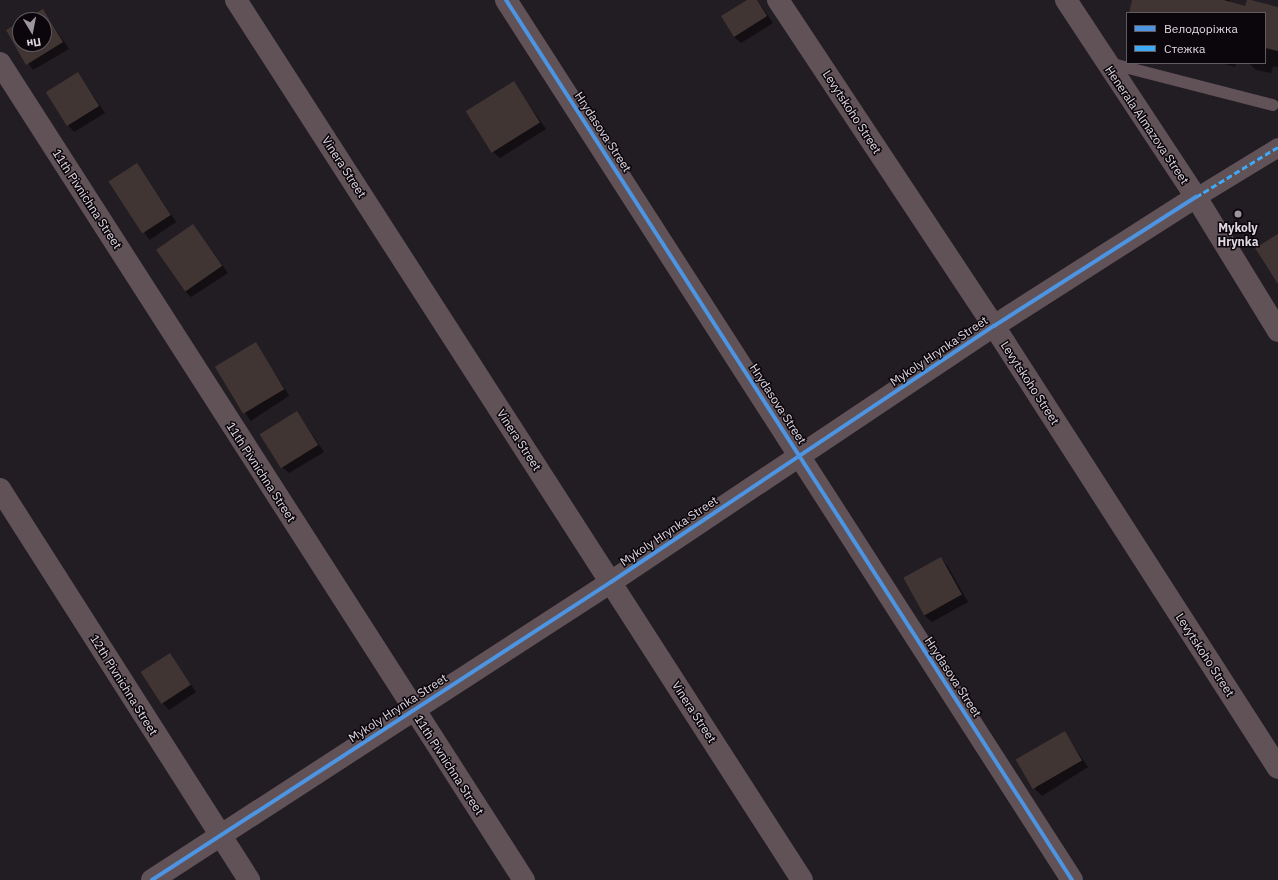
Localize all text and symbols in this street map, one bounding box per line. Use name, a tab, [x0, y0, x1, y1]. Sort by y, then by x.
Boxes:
north arrow	[12, 12, 52, 52]
legend	[1126, 12, 1266, 64]
text: Велодоріжка	[1164, 21, 1238, 36]
text: Пн	[26, 35, 42, 51]
text: Стежка	[1164, 41, 1206, 56]
street label: Henerala Almazova Street	[1102, 63, 1192, 187]
street label: Levytskoho Street	[820, 68, 884, 156]
street label: Hrydasova Street	[572, 89, 634, 175]
street label: Vinera Street	[319, 134, 369, 200]
street label: 11th Pivnichna Street	[49, 146, 125, 252]
marker: Mykoly Hrynka	[1233, 209, 1243, 219]
place label: Mykoly Hrynka	[1218, 221, 1258, 249]
street label: Mykoly Hrynka Street	[887, 313, 991, 389]
street label: Levytskoho Street	[998, 339, 1062, 427]
street label: Hrydasova Street	[747, 361, 809, 447]
street label: Vinera Street	[494, 407, 544, 473]
street label: 11th Pivnichna Street	[223, 419, 299, 525]
street label: Mykoly Hrynka Street	[617, 493, 721, 569]
street label: Levytskoho Street	[1173, 611, 1237, 699]
street label: 12th Pivnichna Street	[87, 632, 161, 738]
street label: Hrydasova Street	[922, 634, 984, 720]
street label: Mykoly Hrynka Street	[346, 671, 450, 745]
street label: Vinera Street	[669, 679, 719, 745]
street label: 11th Pivnichna Street	[411, 712, 487, 818]

